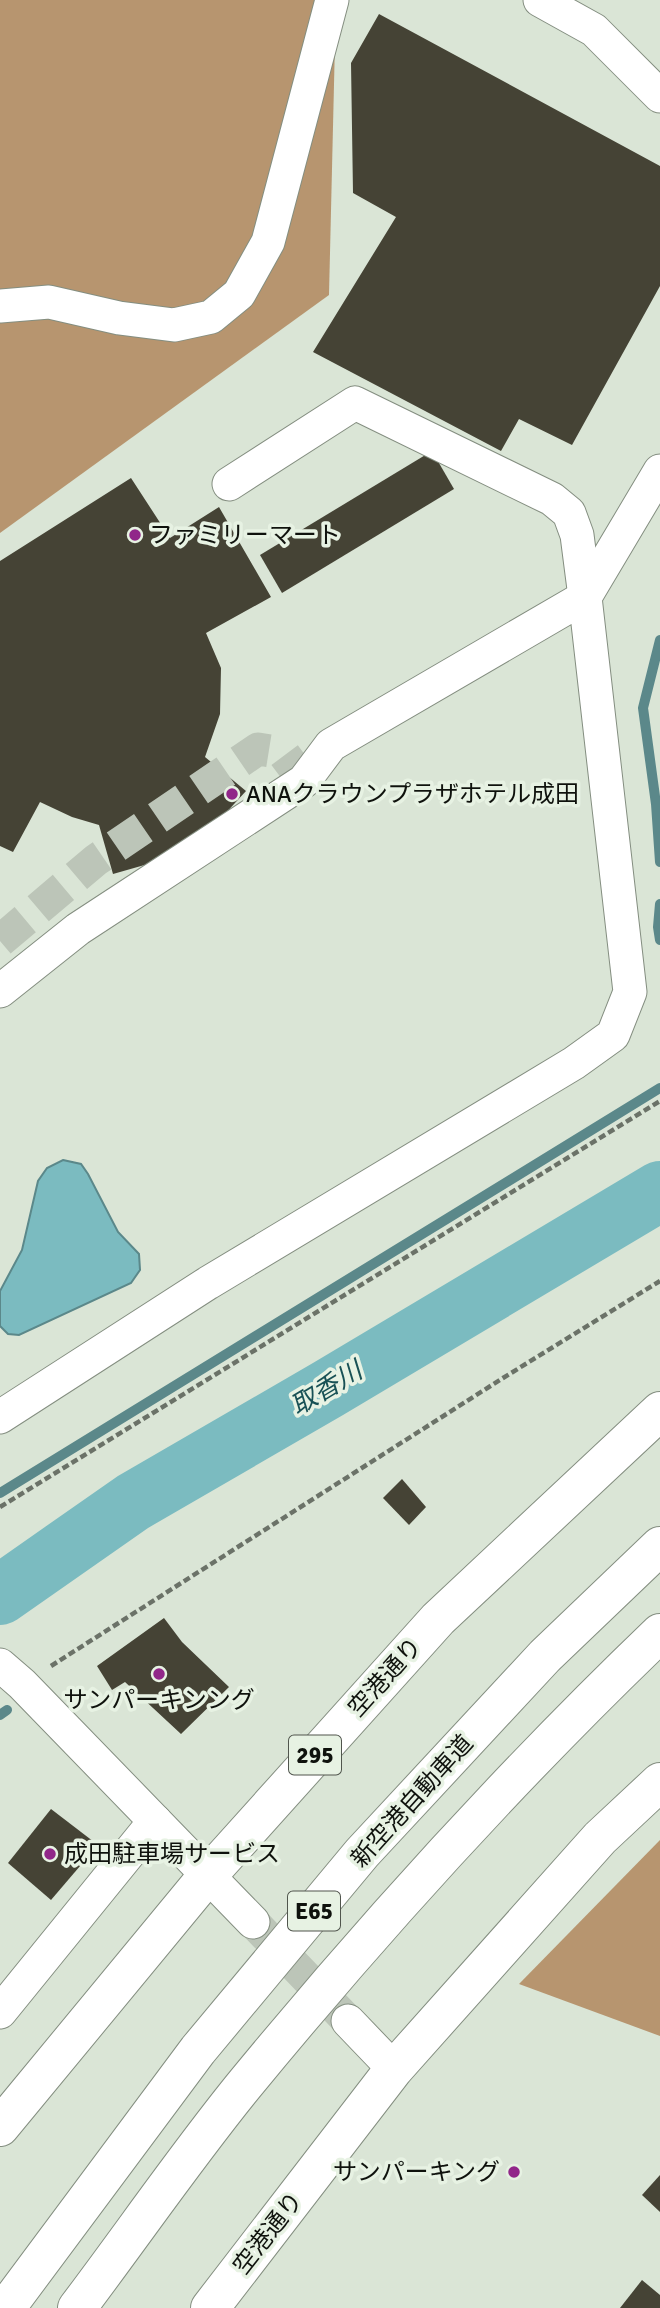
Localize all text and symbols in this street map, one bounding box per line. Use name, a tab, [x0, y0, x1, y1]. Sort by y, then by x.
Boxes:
place label: ファミリーマート	[149, 520, 341, 550]
marker: ファミリーマート	[127, 527, 143, 543]
place label: ANAクラウンプラザホテル成田	[246, 779, 579, 809]
marker: ANAクラウンプラザホテル成田	[224, 786, 240, 802]
water label: 取香川	[285, 1354, 371, 1423]
street label: 空港通り	[342, 1631, 428, 1723]
marker: サンパーキンング	[151, 1666, 167, 1682]
place label: サンパーキンング	[63, 1685, 255, 1715]
street label: 新空港自動車道	[345, 1729, 479, 1873]
road number: 295	[289, 1736, 341, 1774]
place label: 成田駐車場サービス	[64, 1839, 280, 1869]
marker: 成田駐車場サービス	[42, 1846, 58, 1862]
road number: E65	[288, 1892, 340, 1930]
place label: サンパーキング	[333, 2157, 500, 2187]
marker: サンパーキング	[506, 2164, 522, 2180]
street label: 空港通り	[227, 2186, 309, 2280]

